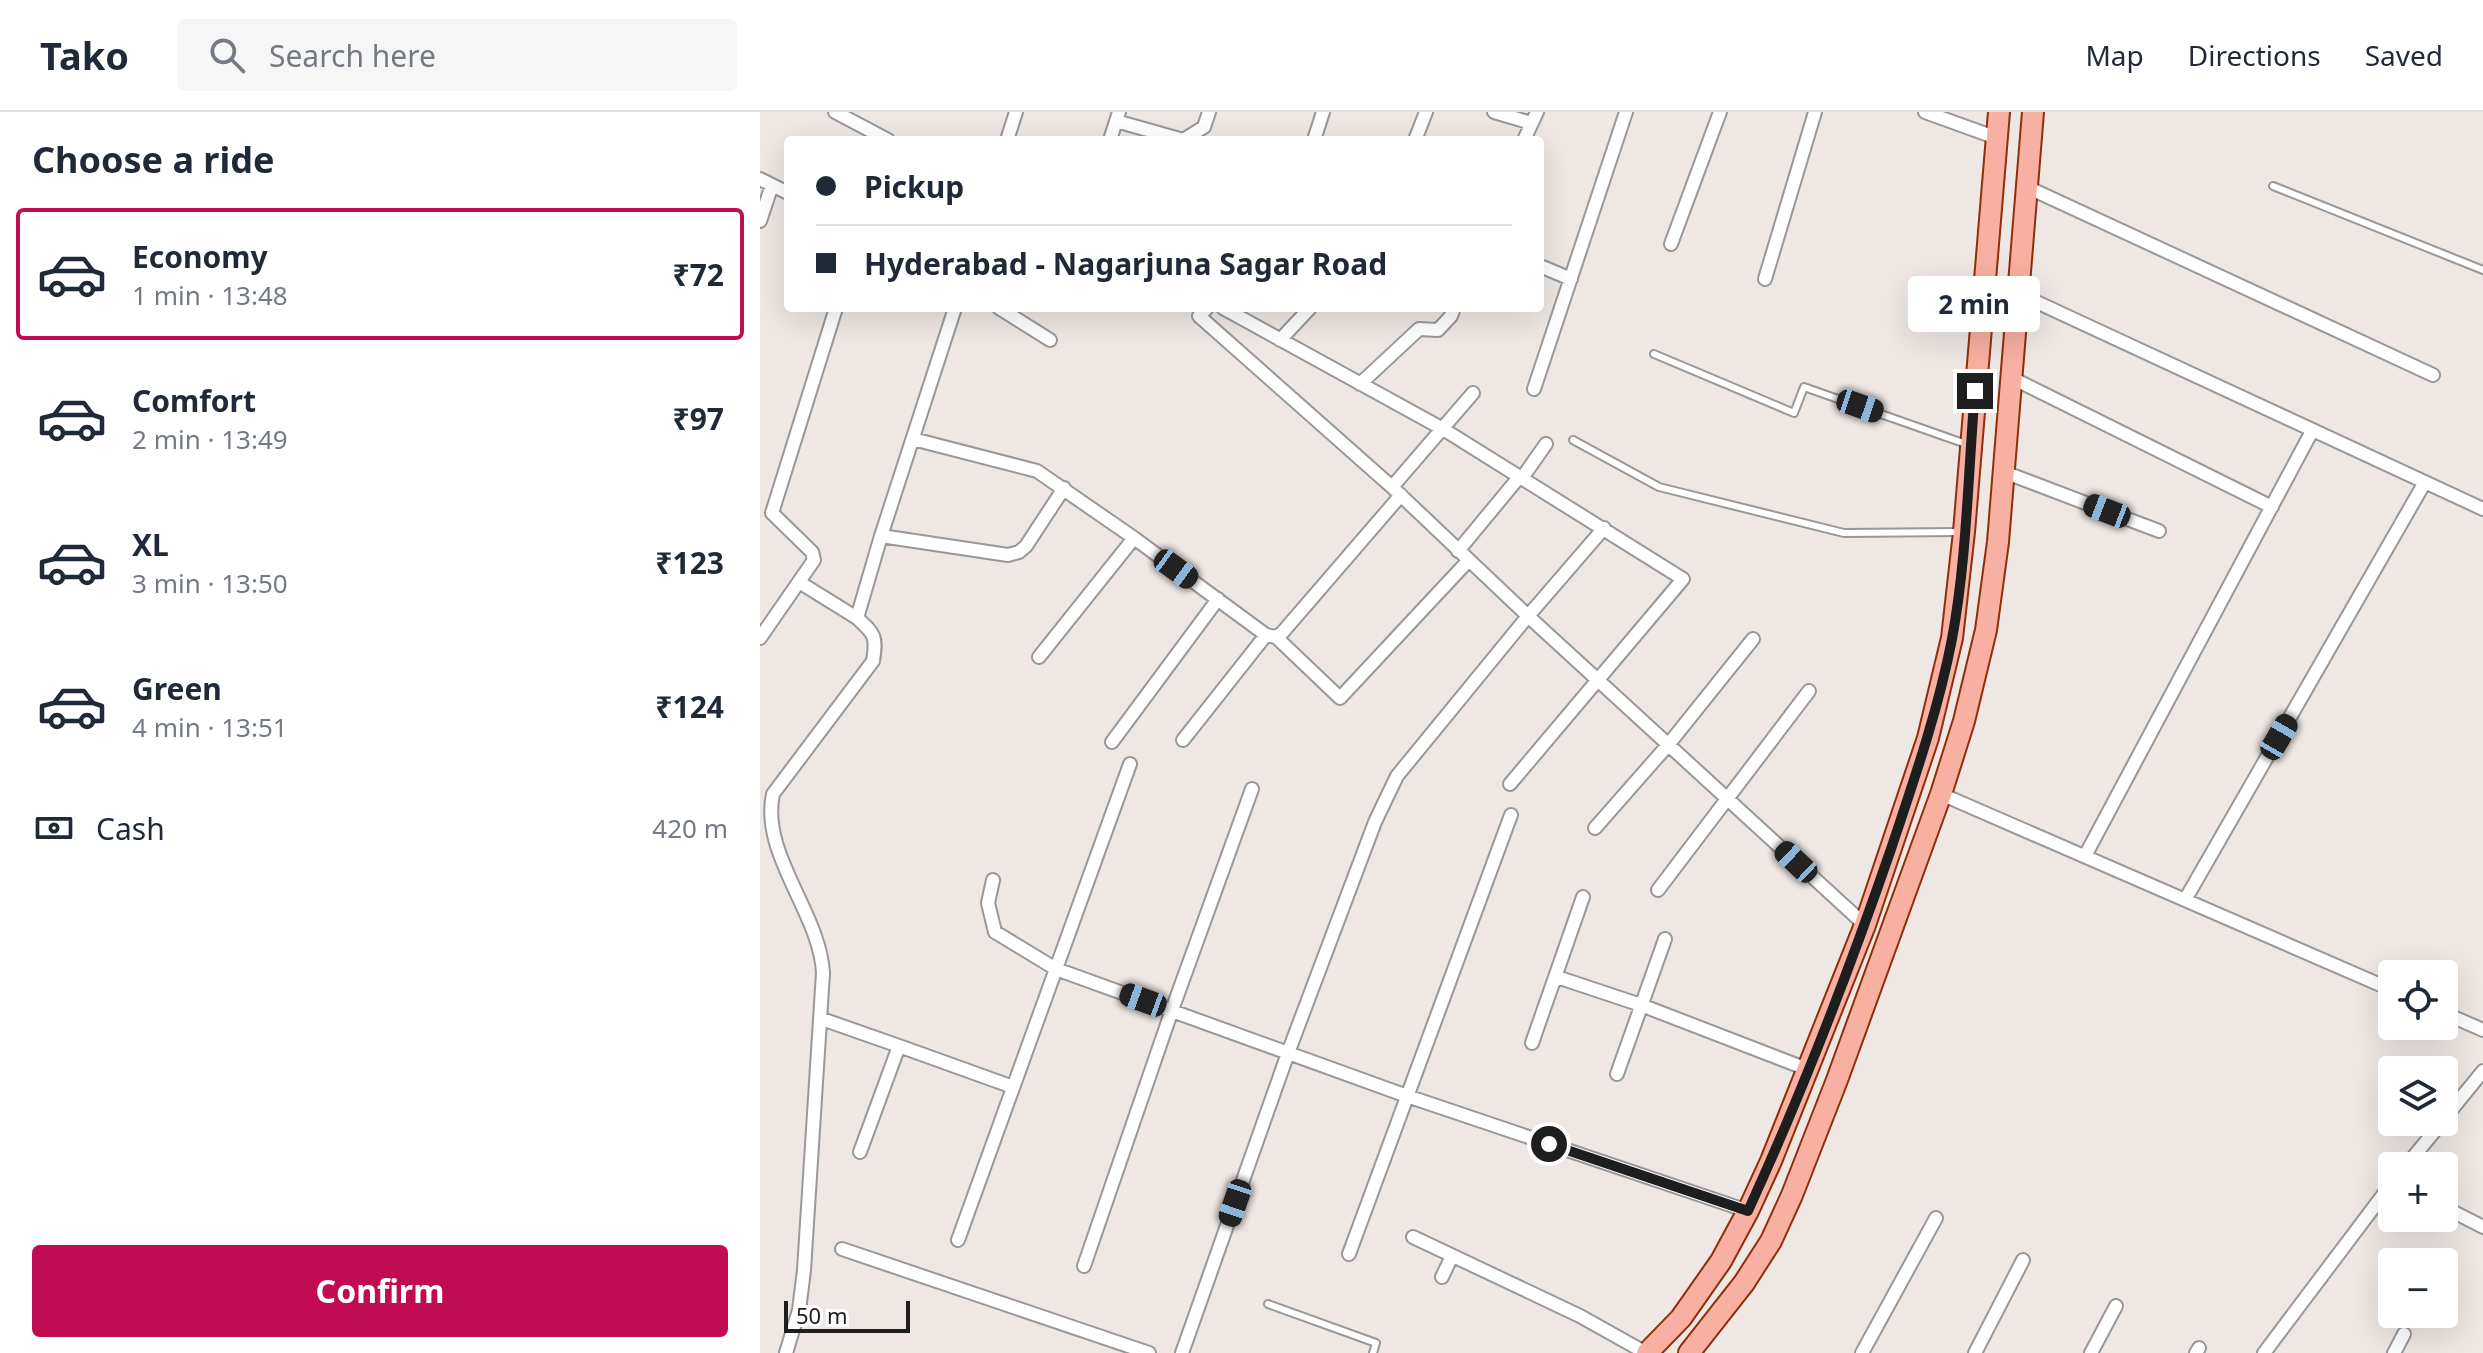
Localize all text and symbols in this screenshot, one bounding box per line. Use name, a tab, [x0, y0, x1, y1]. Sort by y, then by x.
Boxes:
search box	[177, 19, 737, 91]
text: Tako	[40, 29, 129, 81]
icon: search	[205, 33, 249, 77]
text: Search here	[269, 35, 436, 76]
text: Map	[2085, 36, 2144, 74]
text: Directions	[2188, 36, 2321, 74]
text: Saved	[2365, 36, 2443, 74]
text: Choose a ride	[32, 135, 274, 184]
text: Pickup	[864, 166, 964, 207]
text: Economy	[132, 236, 268, 277]
icon: car	[36, 238, 108, 310]
text: Hyderabad - Nagarjuna Sagar Road	[864, 243, 1387, 284]
text: ₹72	[673, 254, 724, 295]
callout: 2 min	[1909, 275, 2041, 331]
text: 1 min · 13:48	[132, 277, 288, 313]
text: 2 min	[1938, 286, 2010, 322]
route end	[1957, 373, 1993, 409]
text: Comfort	[132, 380, 256, 421]
icon: car	[36, 382, 108, 454]
car	[1833, 387, 1887, 425]
text: ₹97	[673, 398, 724, 439]
text: 2 min · 13:49	[132, 421, 288, 457]
car	[2080, 491, 2134, 531]
text: XL	[132, 524, 169, 565]
icon: car	[36, 526, 108, 598]
text: ₹123	[655, 542, 724, 583]
car	[1150, 545, 1202, 593]
text: 3 min · 13:50	[132, 565, 288, 601]
text: Green	[132, 668, 222, 709]
icon: car	[36, 670, 108, 742]
text: ₹124	[655, 686, 724, 727]
text: 4 min · 13:51	[132, 709, 288, 745]
car	[2257, 710, 2301, 764]
icon: cash	[32, 806, 76, 850]
text: Cash	[96, 808, 165, 849]
text: 420 m	[652, 810, 728, 846]
car	[1770, 837, 1822, 887]
map controls	[2378, 960, 2458, 1328]
button: locate	[2378, 960, 2458, 1040]
car	[1116, 981, 1170, 1019]
button: layers	[2378, 1056, 2458, 1136]
route start	[1531, 1126, 1567, 1162]
button: +	[2378, 1152, 2458, 1232]
car	[1216, 1176, 1254, 1230]
button: Confirm	[32, 1245, 728, 1337]
button: −	[2378, 1248, 2458, 1328]
scale bar	[784, 1297, 910, 1333]
text: 50 m	[796, 1300, 847, 1330]

